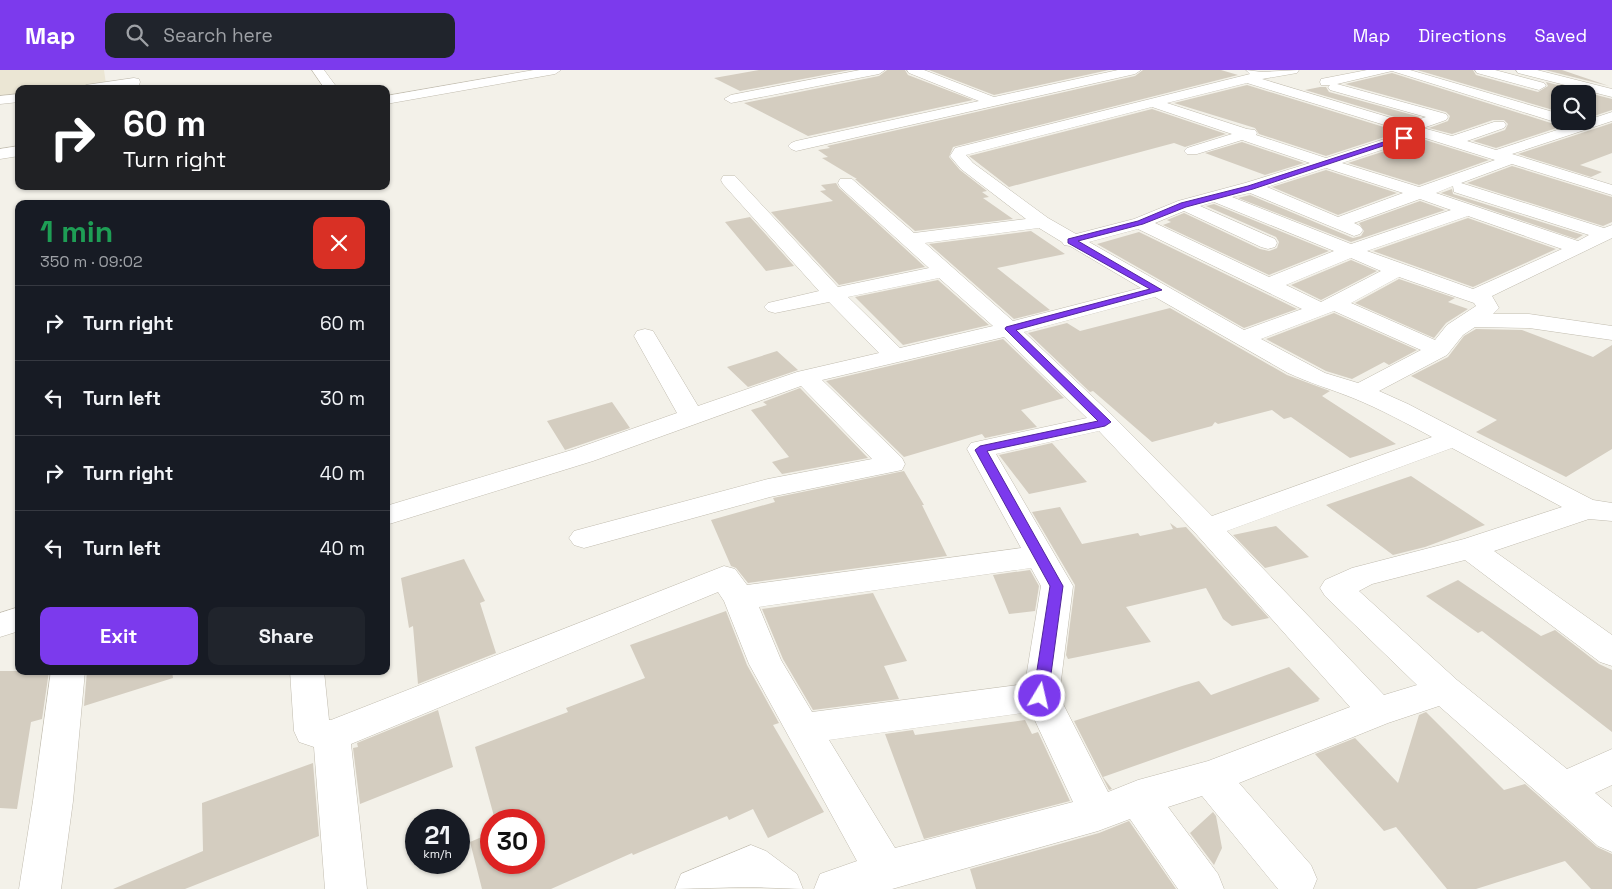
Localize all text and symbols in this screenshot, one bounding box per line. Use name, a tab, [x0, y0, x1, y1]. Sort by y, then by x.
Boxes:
search box	[105, 13, 455, 58]
text: Map	[25, 20, 75, 51]
icon: search	[123, 21, 151, 49]
text: Search here	[163, 23, 273, 48]
text: Map	[1353, 24, 1390, 47]
text: Directions	[1418, 24, 1507, 47]
text: Saved	[1535, 24, 1587, 47]
map controls	[1551, 85, 1596, 130]
button: search	[1551, 85, 1596, 130]
text: 60 m	[123, 102, 206, 146]
icon: right	[40, 105, 105, 170]
pin	[1383, 117, 1425, 159]
icon: arrive	[1390, 124, 1418, 152]
text: Turn right	[123, 145, 226, 173]
text: 1 min	[40, 212, 113, 251]
button: close	[313, 217, 365, 269]
text: 350 m · 09:02	[40, 251, 143, 272]
icon: right	[40, 309, 68, 337]
text: Turn right	[83, 311, 173, 336]
text: 60 m	[320, 311, 365, 336]
icon: left	[40, 384, 68, 412]
text: Turn left	[83, 386, 161, 411]
text: 30 m	[320, 386, 365, 411]
icon: right	[40, 459, 68, 487]
text: Turn right	[83, 461, 173, 486]
text: 40 m	[320, 461, 365, 486]
icon: left	[40, 534, 68, 562]
text: Turn left	[83, 536, 161, 561]
text: 40 m	[320, 536, 365, 561]
button: Exit	[40, 607, 198, 665]
button: Share	[208, 607, 365, 665]
position arrow	[1013, 669, 1065, 721]
speed limit sign: 30	[480, 809, 545, 874]
text: 21	[424, 819, 451, 851]
text: km/h	[423, 846, 452, 862]

